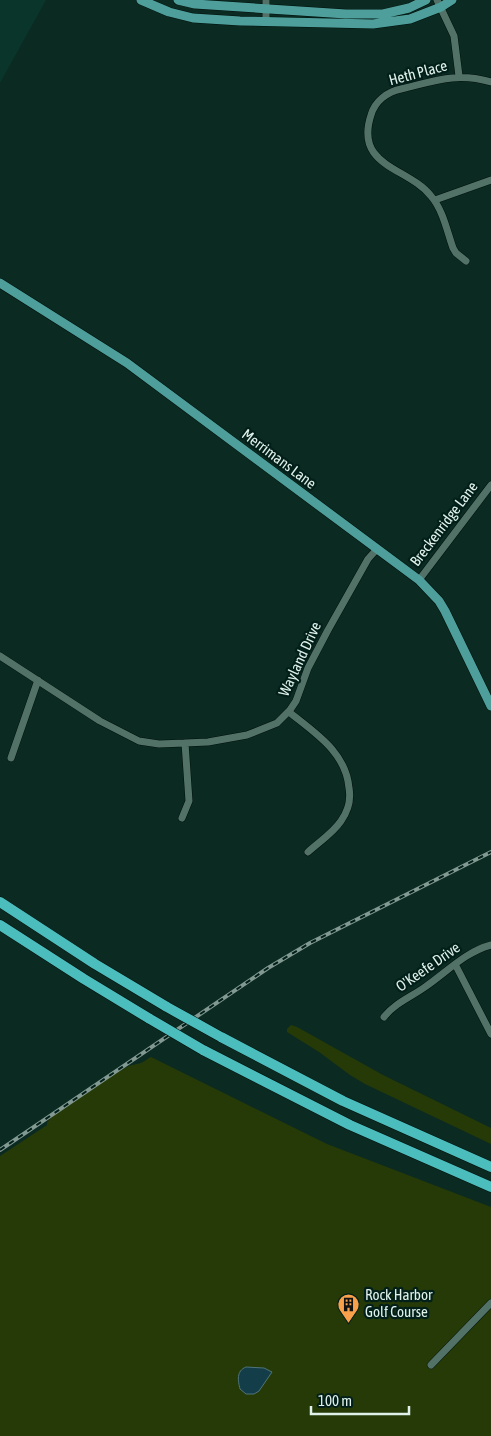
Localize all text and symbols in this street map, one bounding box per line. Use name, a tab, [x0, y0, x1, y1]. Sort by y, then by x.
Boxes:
street label: Heth Place	[387, 57, 449, 88]
street label: Merrimans Lane	[239, 425, 320, 492]
street label: Breckenridge Lane	[406, 478, 481, 569]
street label: Wayland Drive	[275, 619, 324, 699]
street label: O'Keefe Drive	[393, 938, 463, 995]
place label: Rock Harbor Golf Course	[365, 1286, 433, 1320]
building icon: Rock Harbor Golf Course	[337, 1292, 361, 1323]
scale bar	[311, 1384, 408, 1416]
text: 100 m	[318, 1392, 352, 1409]

